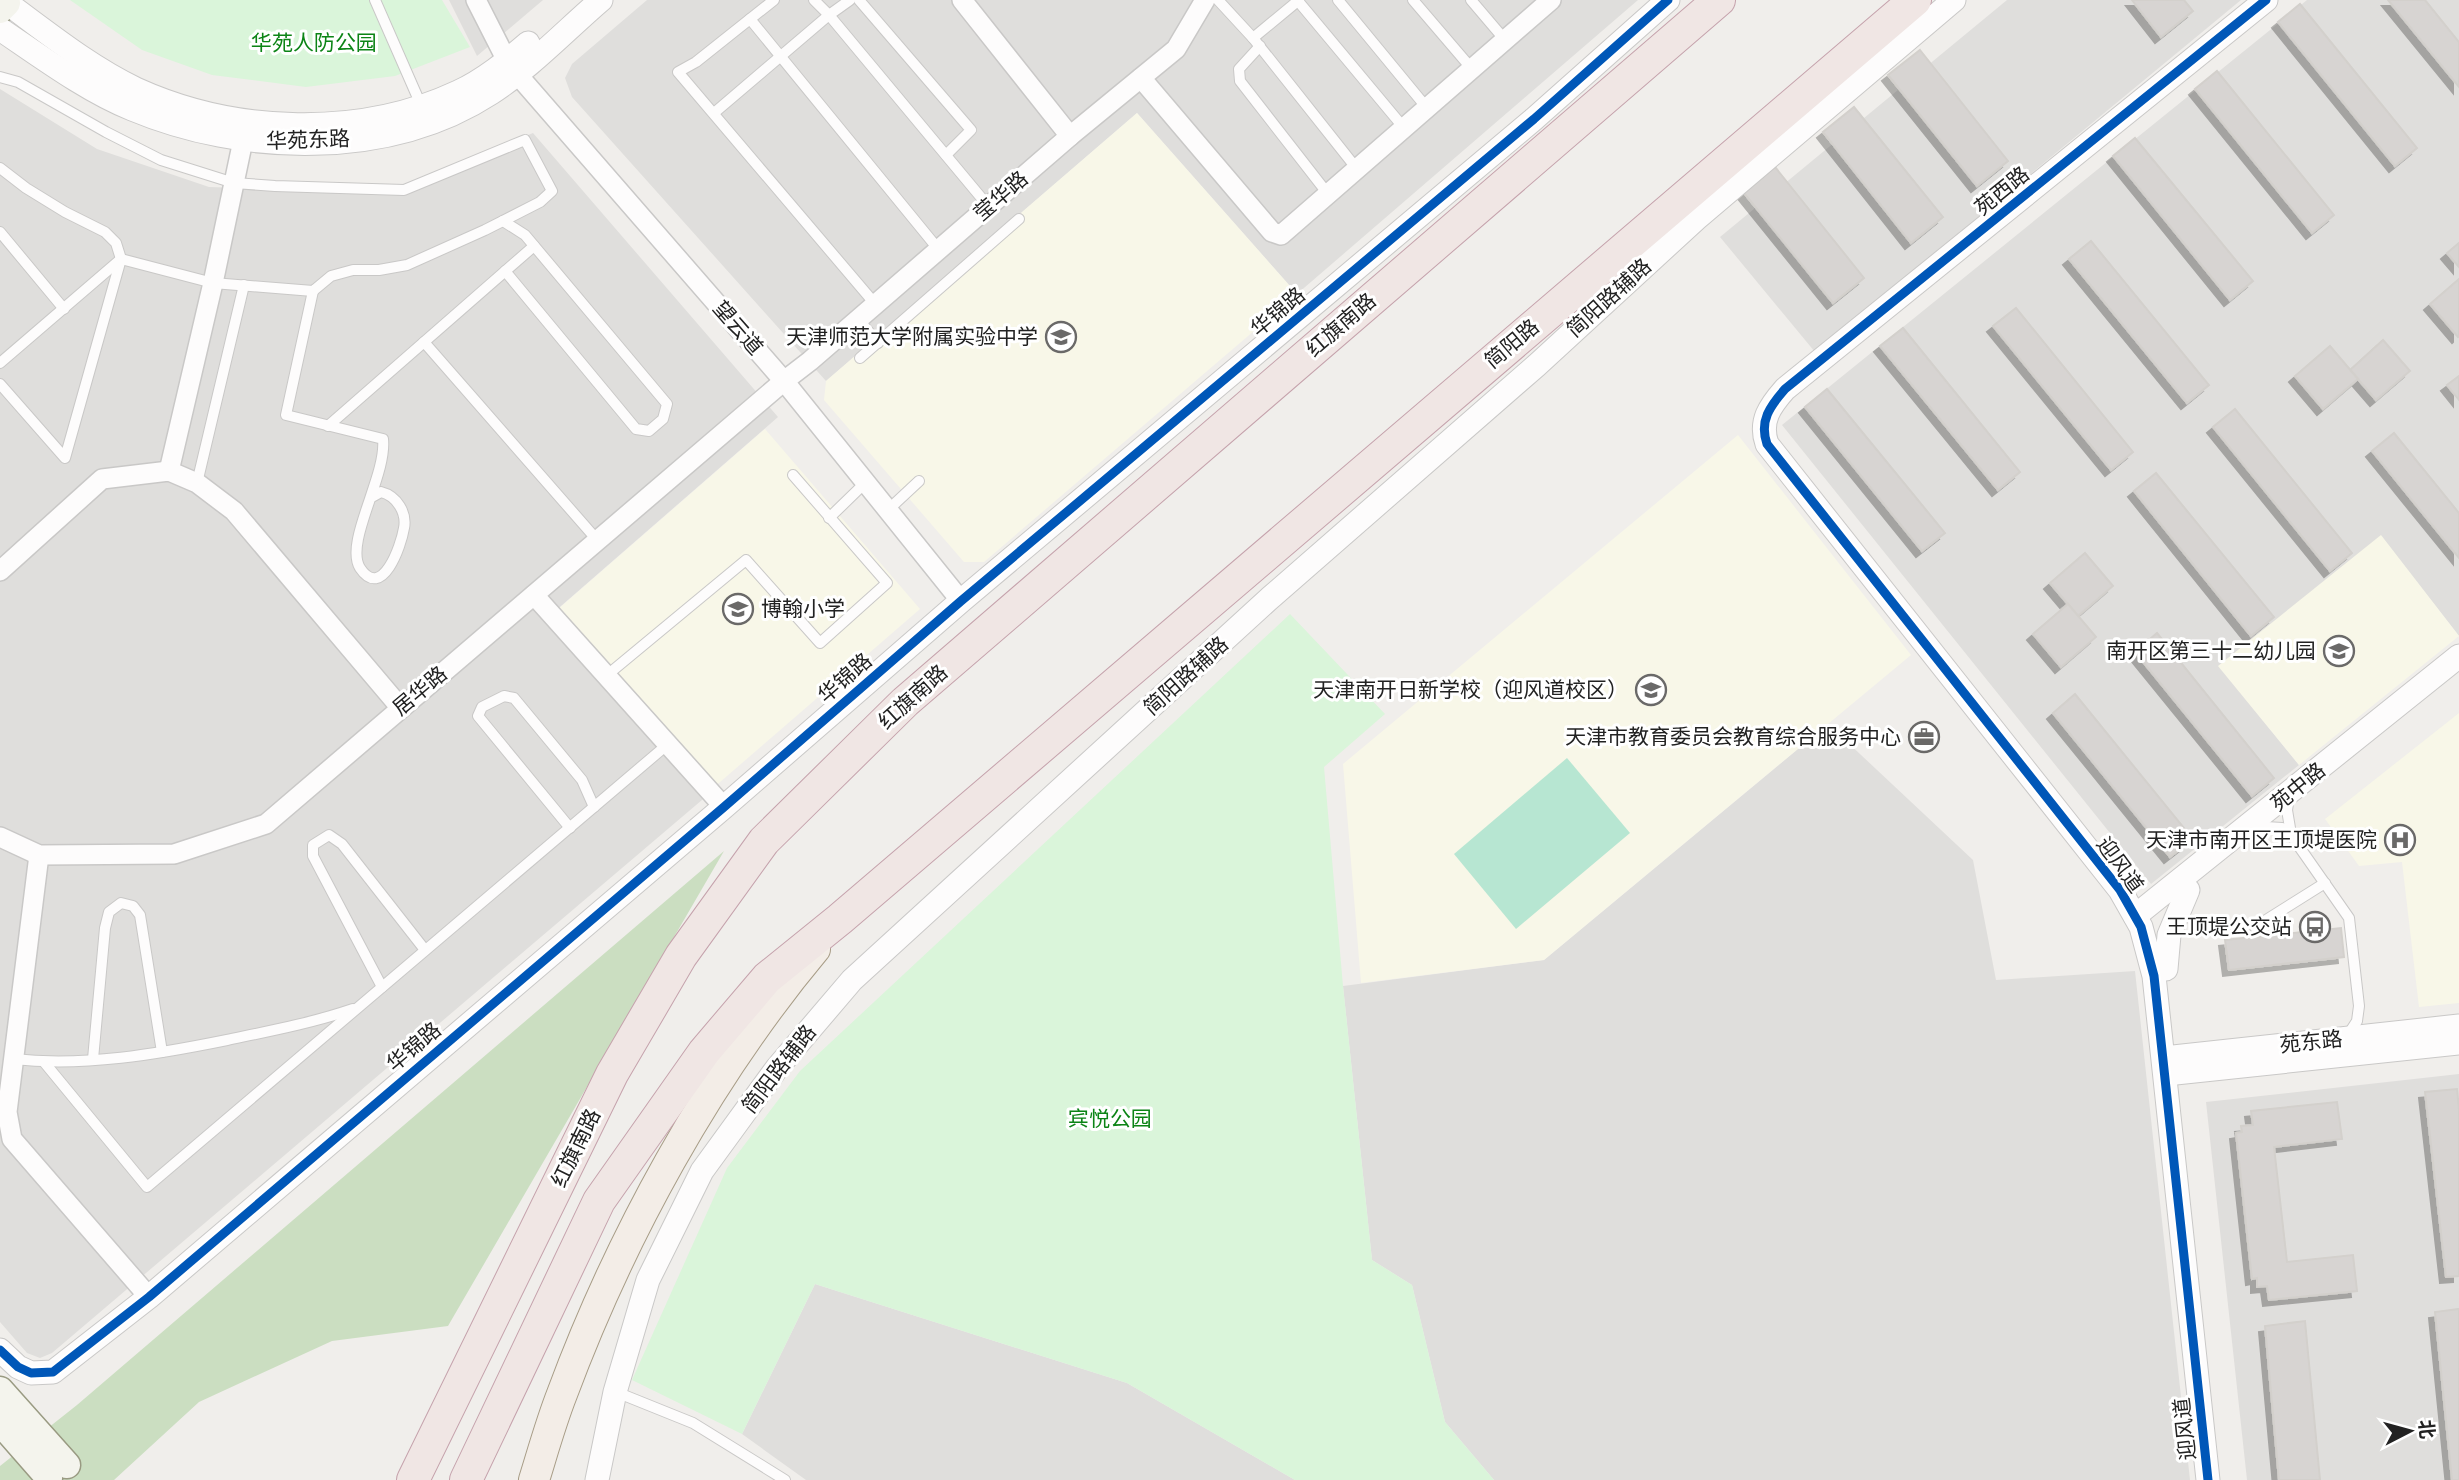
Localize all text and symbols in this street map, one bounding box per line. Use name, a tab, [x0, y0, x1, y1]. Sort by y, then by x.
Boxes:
park label: 华苑人防公园	[251, 28, 377, 56]
street label: 华苑东路	[266, 124, 350, 154]
street label: 苑西路	[1968, 160, 2035, 221]
street label: 莹华路	[967, 164, 1033, 226]
street label: 简阳路辅路	[1560, 252, 1657, 343]
street label: 华锦路	[1244, 280, 1310, 342]
street label: 红旗南路	[1299, 286, 1381, 362]
street label: 望云道	[708, 294, 770, 360]
street label: 简阳路	[1478, 312, 1544, 374]
school or university icon: 天津师范大学附属实验中学	[1044, 320, 1078, 354]
place label: 天津师范大学附属实验中学	[786, 322, 1038, 350]
school or university icon: 博翰小学	[721, 592, 755, 626]
place label: 博翰小学	[761, 594, 845, 622]
street label: 简阳路辅路	[1137, 630, 1234, 721]
school or university icon: 南开区第三十二幼儿园	[2322, 634, 2356, 668]
place label: 南开区第三十二幼儿园	[2106, 636, 2316, 664]
street label: 华锦路	[811, 646, 877, 708]
street label: 红旗南路	[872, 658, 953, 735]
street label: 居华路	[386, 659, 452, 721]
school or university icon: 天津南开日新学校（迎风道校区）	[1634, 673, 1668, 707]
place label: 天津南开日新学校（迎风道校区）	[1313, 675, 1628, 703]
office icon: 天津市教育委员会教育综合服务中心	[1907, 720, 1941, 754]
place label: 天津市教育委员会教育综合服务中心	[1565, 722, 1901, 750]
street label: 苑中路	[2264, 756, 2331, 817]
hospital icon: 天津市南开区王顶堤医院	[2383, 823, 2417, 857]
place label: 天津市南开区王顶堤医院	[2146, 825, 2377, 853]
street label: 迎风道	[2091, 831, 2151, 898]
bus stop icon: 王顶堤公交站	[2298, 910, 2332, 944]
place label: 王顶堤公交站	[2166, 912, 2292, 940]
street label: 华锦路	[380, 1015, 446, 1077]
street label: 简阳路辅路	[735, 1018, 822, 1118]
street label: 苑东路	[2278, 1024, 2344, 1058]
street label: 红旗南路	[544, 1104, 606, 1191]
park label: 宾悦公园	[1068, 1104, 1152, 1132]
street label: 迎风道	[2167, 1396, 2201, 1462]
north arrow	[2375, 1396, 2445, 1466]
text: 北	[2413, 1418, 2441, 1440]

